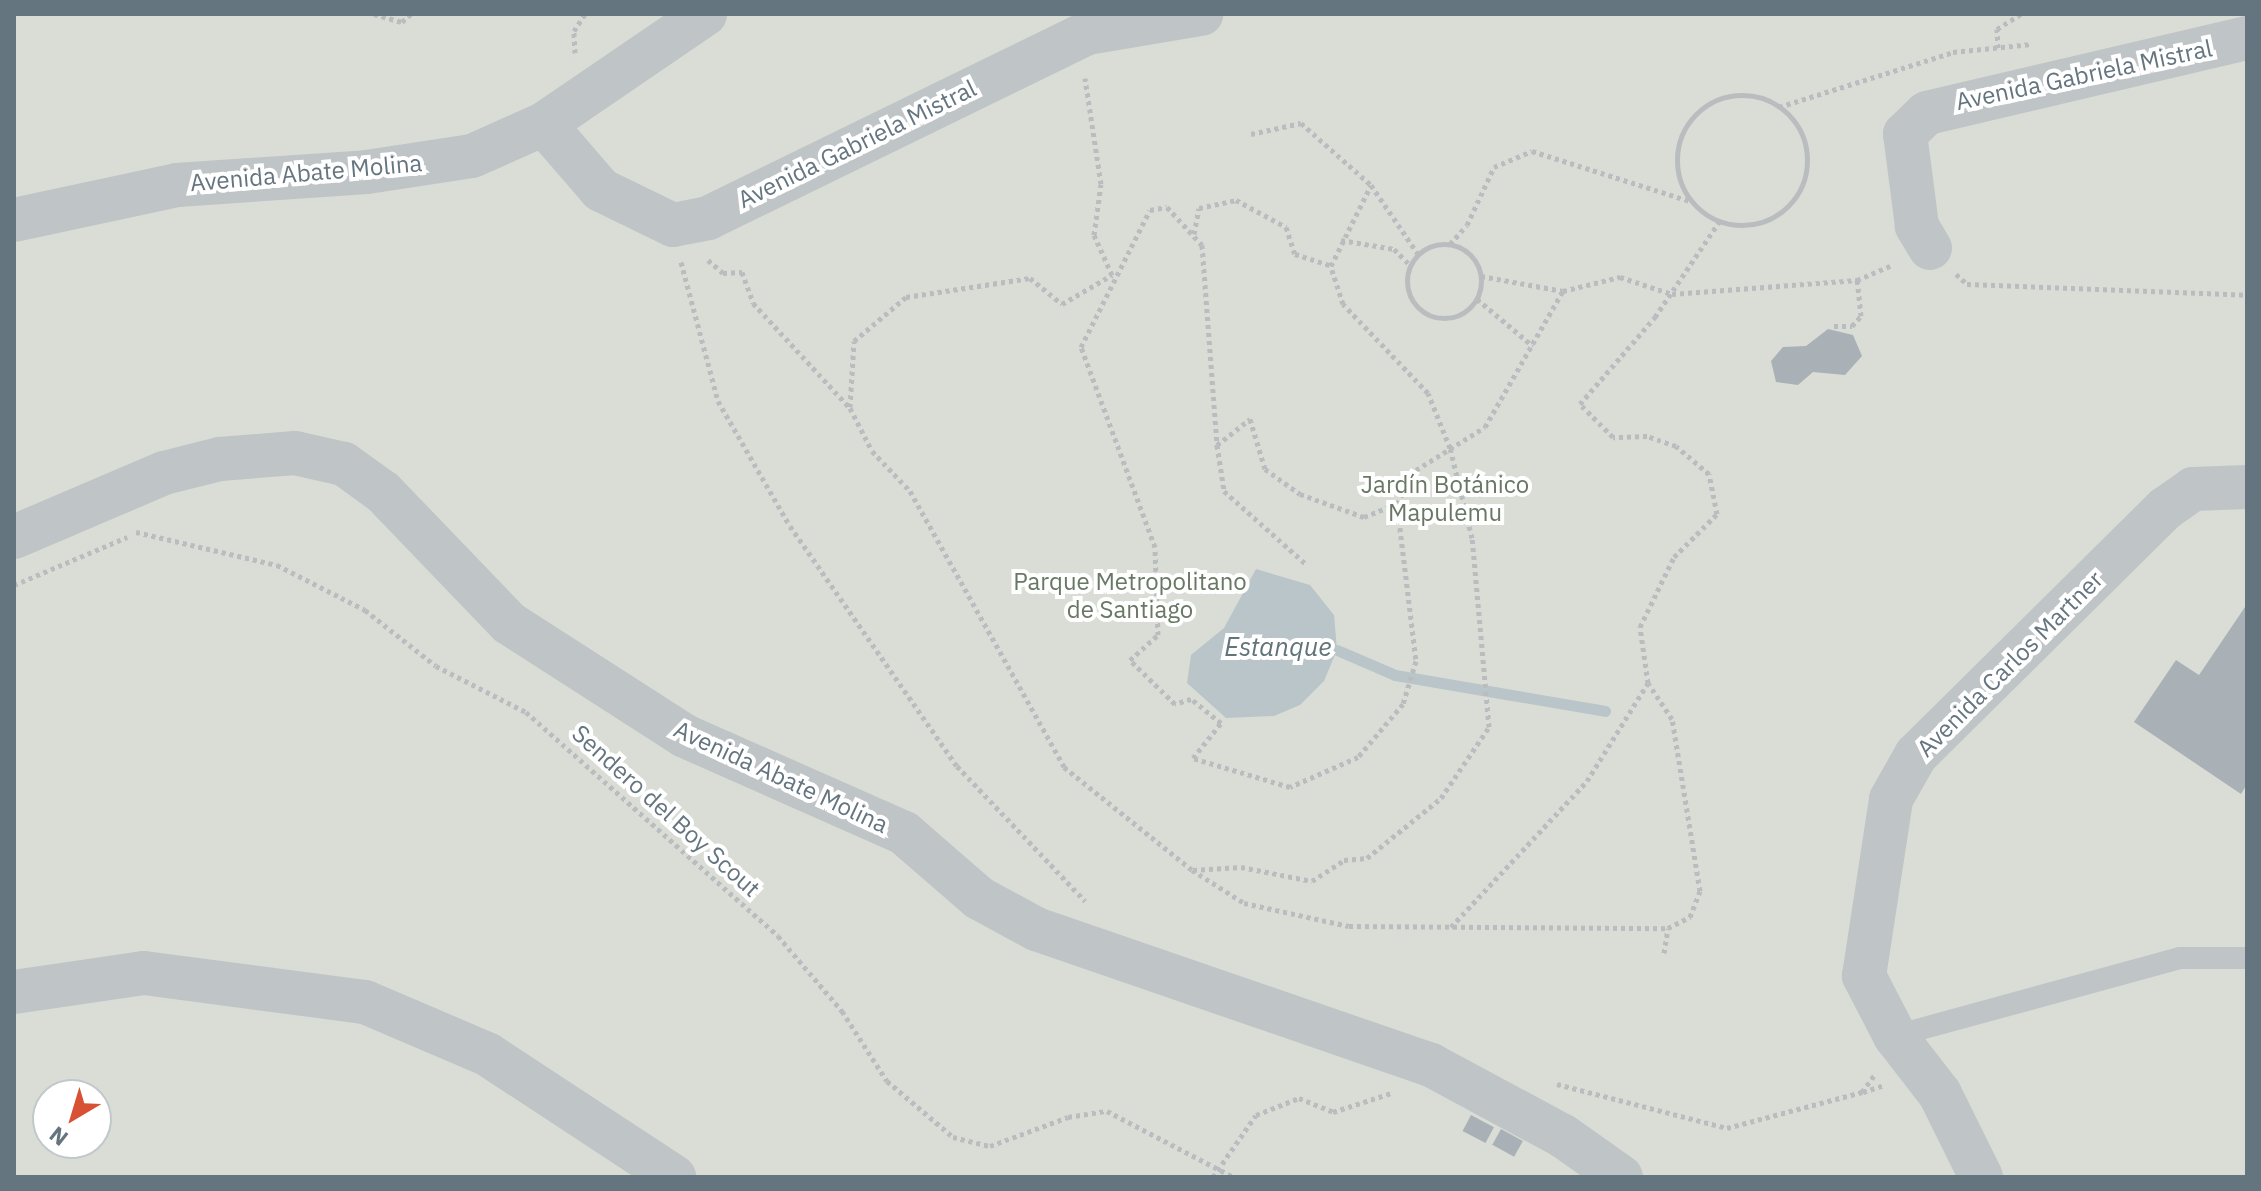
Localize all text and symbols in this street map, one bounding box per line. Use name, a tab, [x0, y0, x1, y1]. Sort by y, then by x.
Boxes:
street label: Avenida Gabriela Mistral	[1953, 34, 2215, 116]
street label: Avenida Gabriela Mistral	[733, 74, 981, 214]
street label: Avenida Abate Molina	[189, 149, 423, 197]
park label: Jardín Botánico Mapulemu	[1361, 471, 1529, 527]
street label: Avenida Carlos Martner	[1911, 565, 2109, 763]
park label: Parque Metropolitano de Santiago	[1013, 568, 1247, 624]
water label: Estanque	[1224, 631, 1332, 663]
street label: Avenida Abate Molina	[669, 715, 893, 839]
street label: Sendero del Boy Scout	[566, 719, 766, 903]
north arrow	[32, 1079, 112, 1159]
text: N	[43, 1120, 73, 1153]

